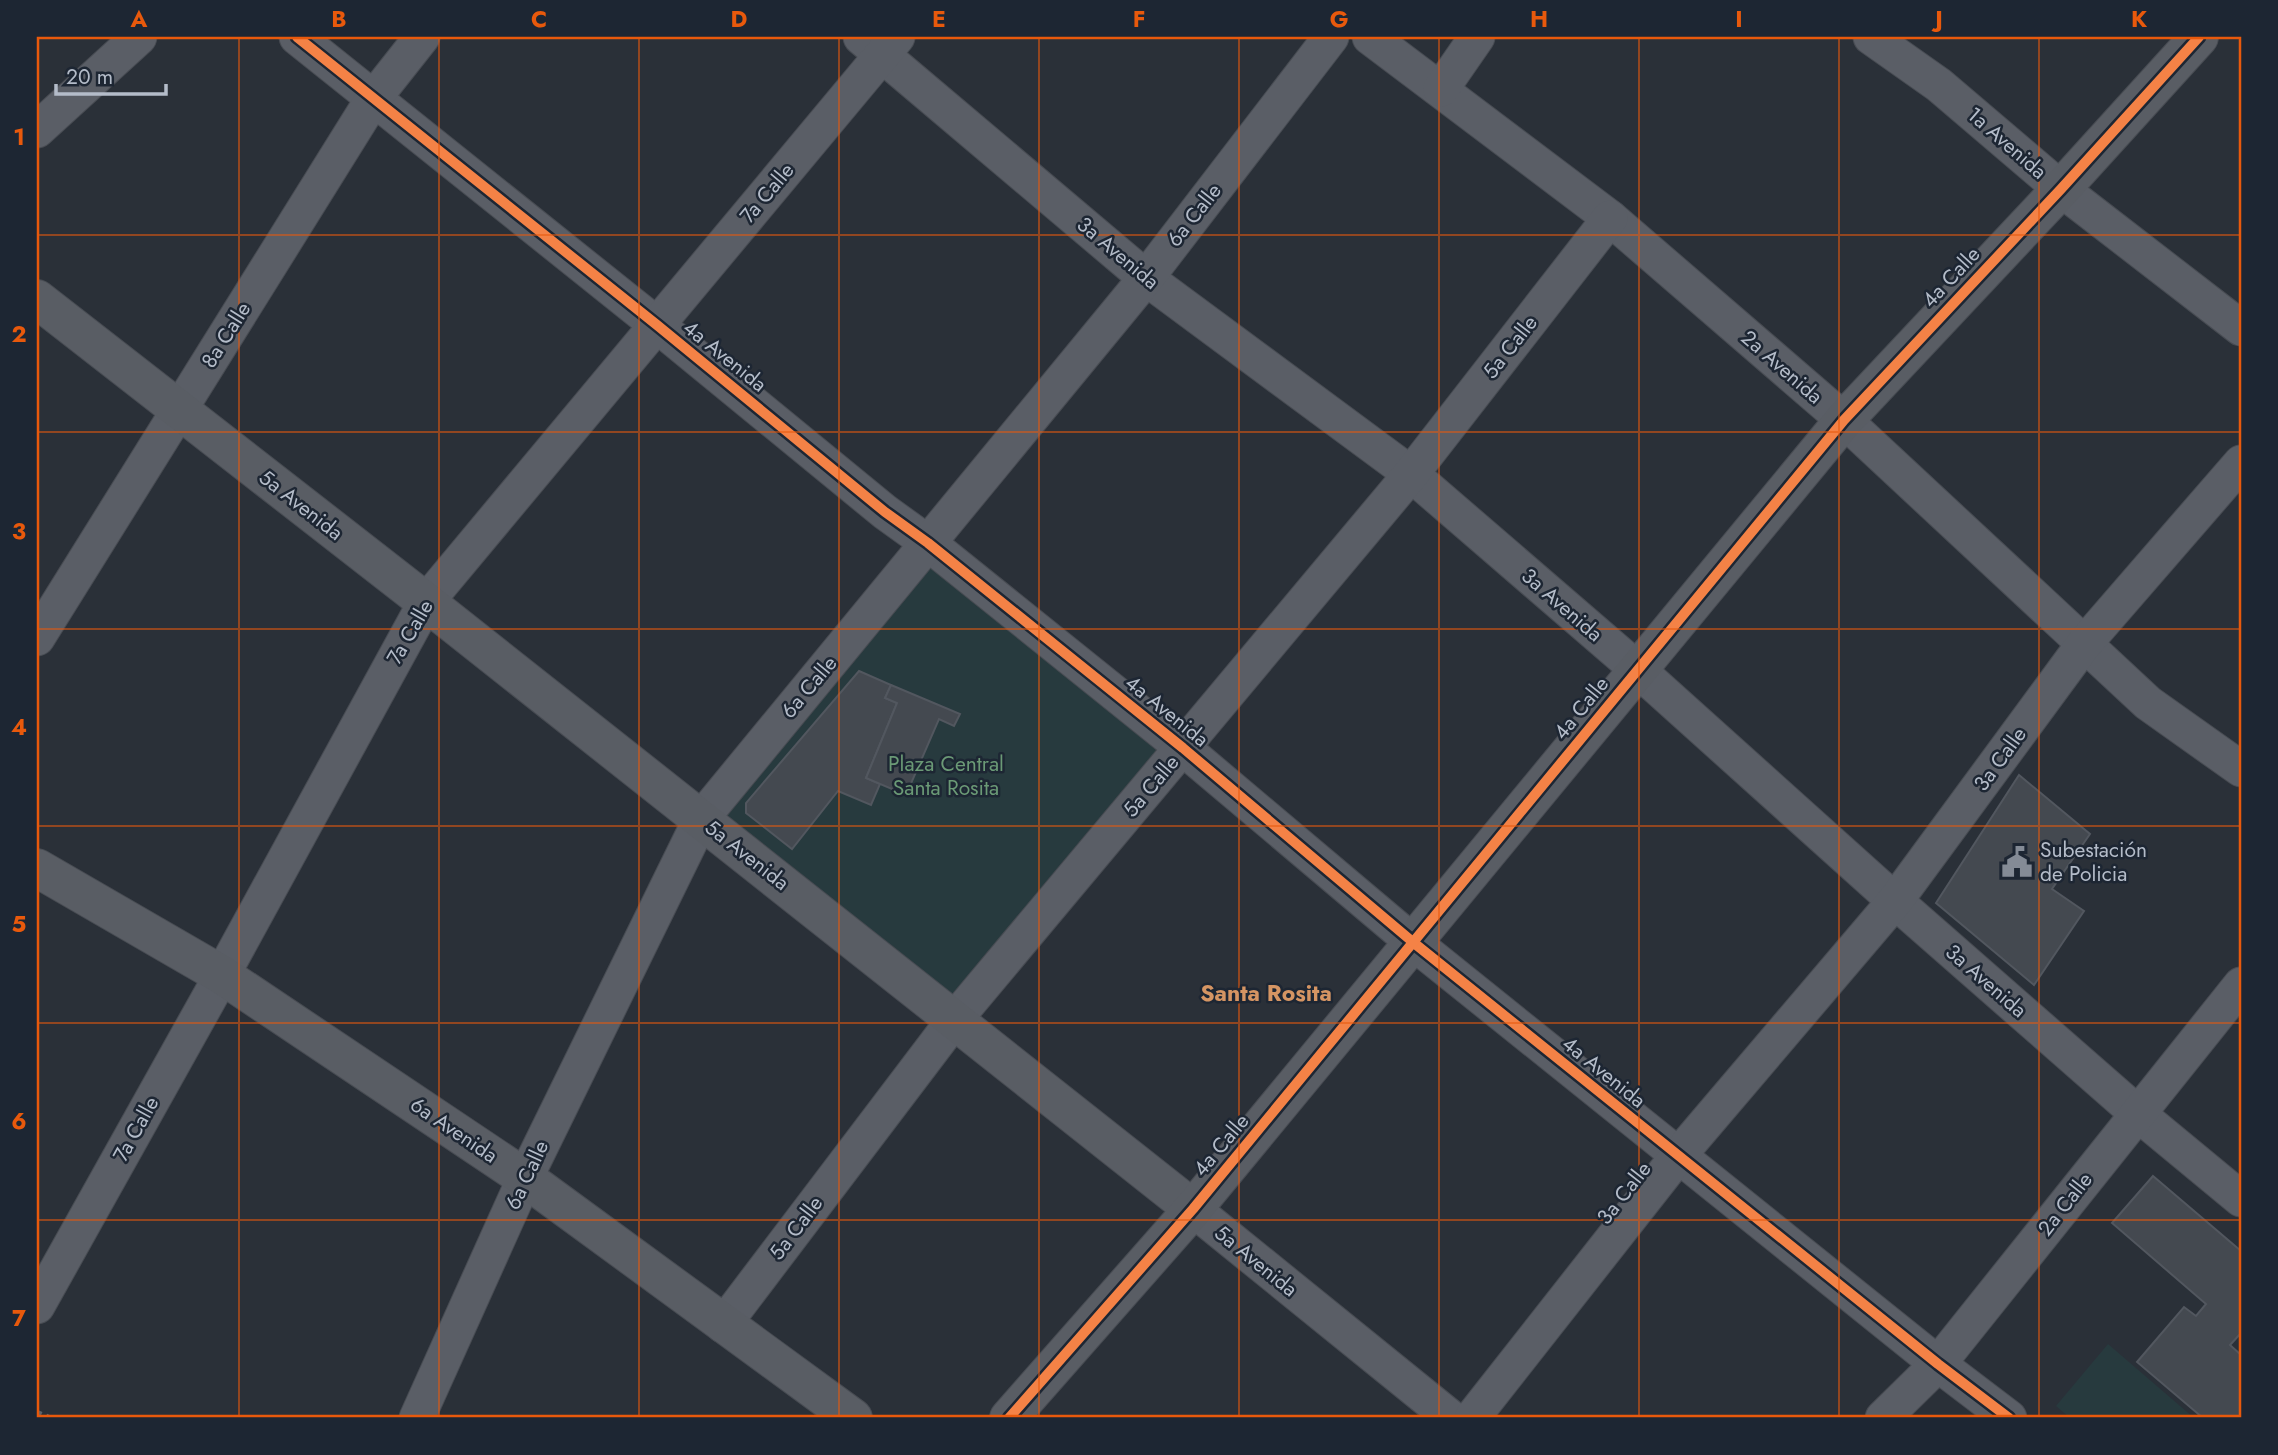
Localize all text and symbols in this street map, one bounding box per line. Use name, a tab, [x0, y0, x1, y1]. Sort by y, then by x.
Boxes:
text: A	[130, 2, 148, 36]
text: B	[331, 2, 347, 36]
text: C	[531, 2, 547, 36]
text: D	[731, 2, 748, 36]
text: E	[932, 2, 946, 36]
text: F	[1133, 2, 1145, 36]
text: G	[1330, 2, 1348, 36]
text: H	[1530, 2, 1548, 36]
text: I	[1735, 2, 1743, 36]
text: J	[1931, 2, 1943, 36]
text: K	[2131, 2, 2148, 36]
scale bar	[56, 52, 166, 96]
text: 20 m	[66, 62, 113, 92]
street label: 1a Avenida	[1961, 100, 2053, 186]
text: 1	[13, 120, 25, 154]
street label: 7a Calle	[733, 156, 801, 230]
street label: 6a Calle	[1160, 177, 1229, 253]
street label: 3a Avenida	[1070, 210, 1166, 296]
street label: 4a Calle	[1915, 240, 1987, 314]
street label: 8a Calle	[194, 296, 258, 374]
street label: 5a Calle	[1476, 309, 1544, 385]
street label: 4a Avenida	[677, 313, 773, 399]
text: 2	[11, 317, 27, 351]
street label: 2a Avenida	[1735, 323, 1829, 411]
street label: 5a Avenida	[253, 463, 349, 547]
text: 3	[12, 514, 26, 548]
street label: 3a Avenida	[1515, 561, 1609, 649]
street label: 7a Calle	[379, 594, 441, 670]
street label: 6a Calle	[774, 649, 844, 725]
street label: 4a Avenida	[1119, 668, 1215, 754]
street label: 4a Calle	[1546, 670, 1616, 746]
text: 4	[11, 710, 27, 744]
street label: 3a Calle	[1966, 721, 2034, 797]
street label: 5a Calle	[1116, 748, 1186, 824]
park label: Plaza Central Santa Rosita	[888, 749, 1004, 803]
street label: 5a Avenida	[699, 813, 795, 897]
place label: Subestación de Policia	[2040, 835, 2147, 889]
public building icon: Subestación de Policia	[2000, 845, 2034, 879]
text: 5	[12, 907, 26, 941]
street label: 3a Avenida	[1939, 937, 2033, 1025]
district label: Santa Rosita	[1200, 976, 1332, 1010]
street label: 4a Avenida	[1556, 1029, 1652, 1115]
street label: 6a Avenida	[404, 1090, 504, 1170]
street label: 7a Calle	[106, 1091, 166, 1167]
text: 6	[11, 1104, 27, 1138]
street label: 4a Calle	[1186, 1107, 1256, 1183]
street label: 6a Calle	[498, 1135, 556, 1215]
street label: 3a Calle	[1590, 1155, 1658, 1231]
street label: 2a Calle	[2031, 1166, 2100, 1242]
street label: 5a Calle	[762, 1190, 830, 1266]
street label: 5a Avenida	[1208, 1218, 1304, 1304]
text: 7	[12, 1301, 26, 1335]

